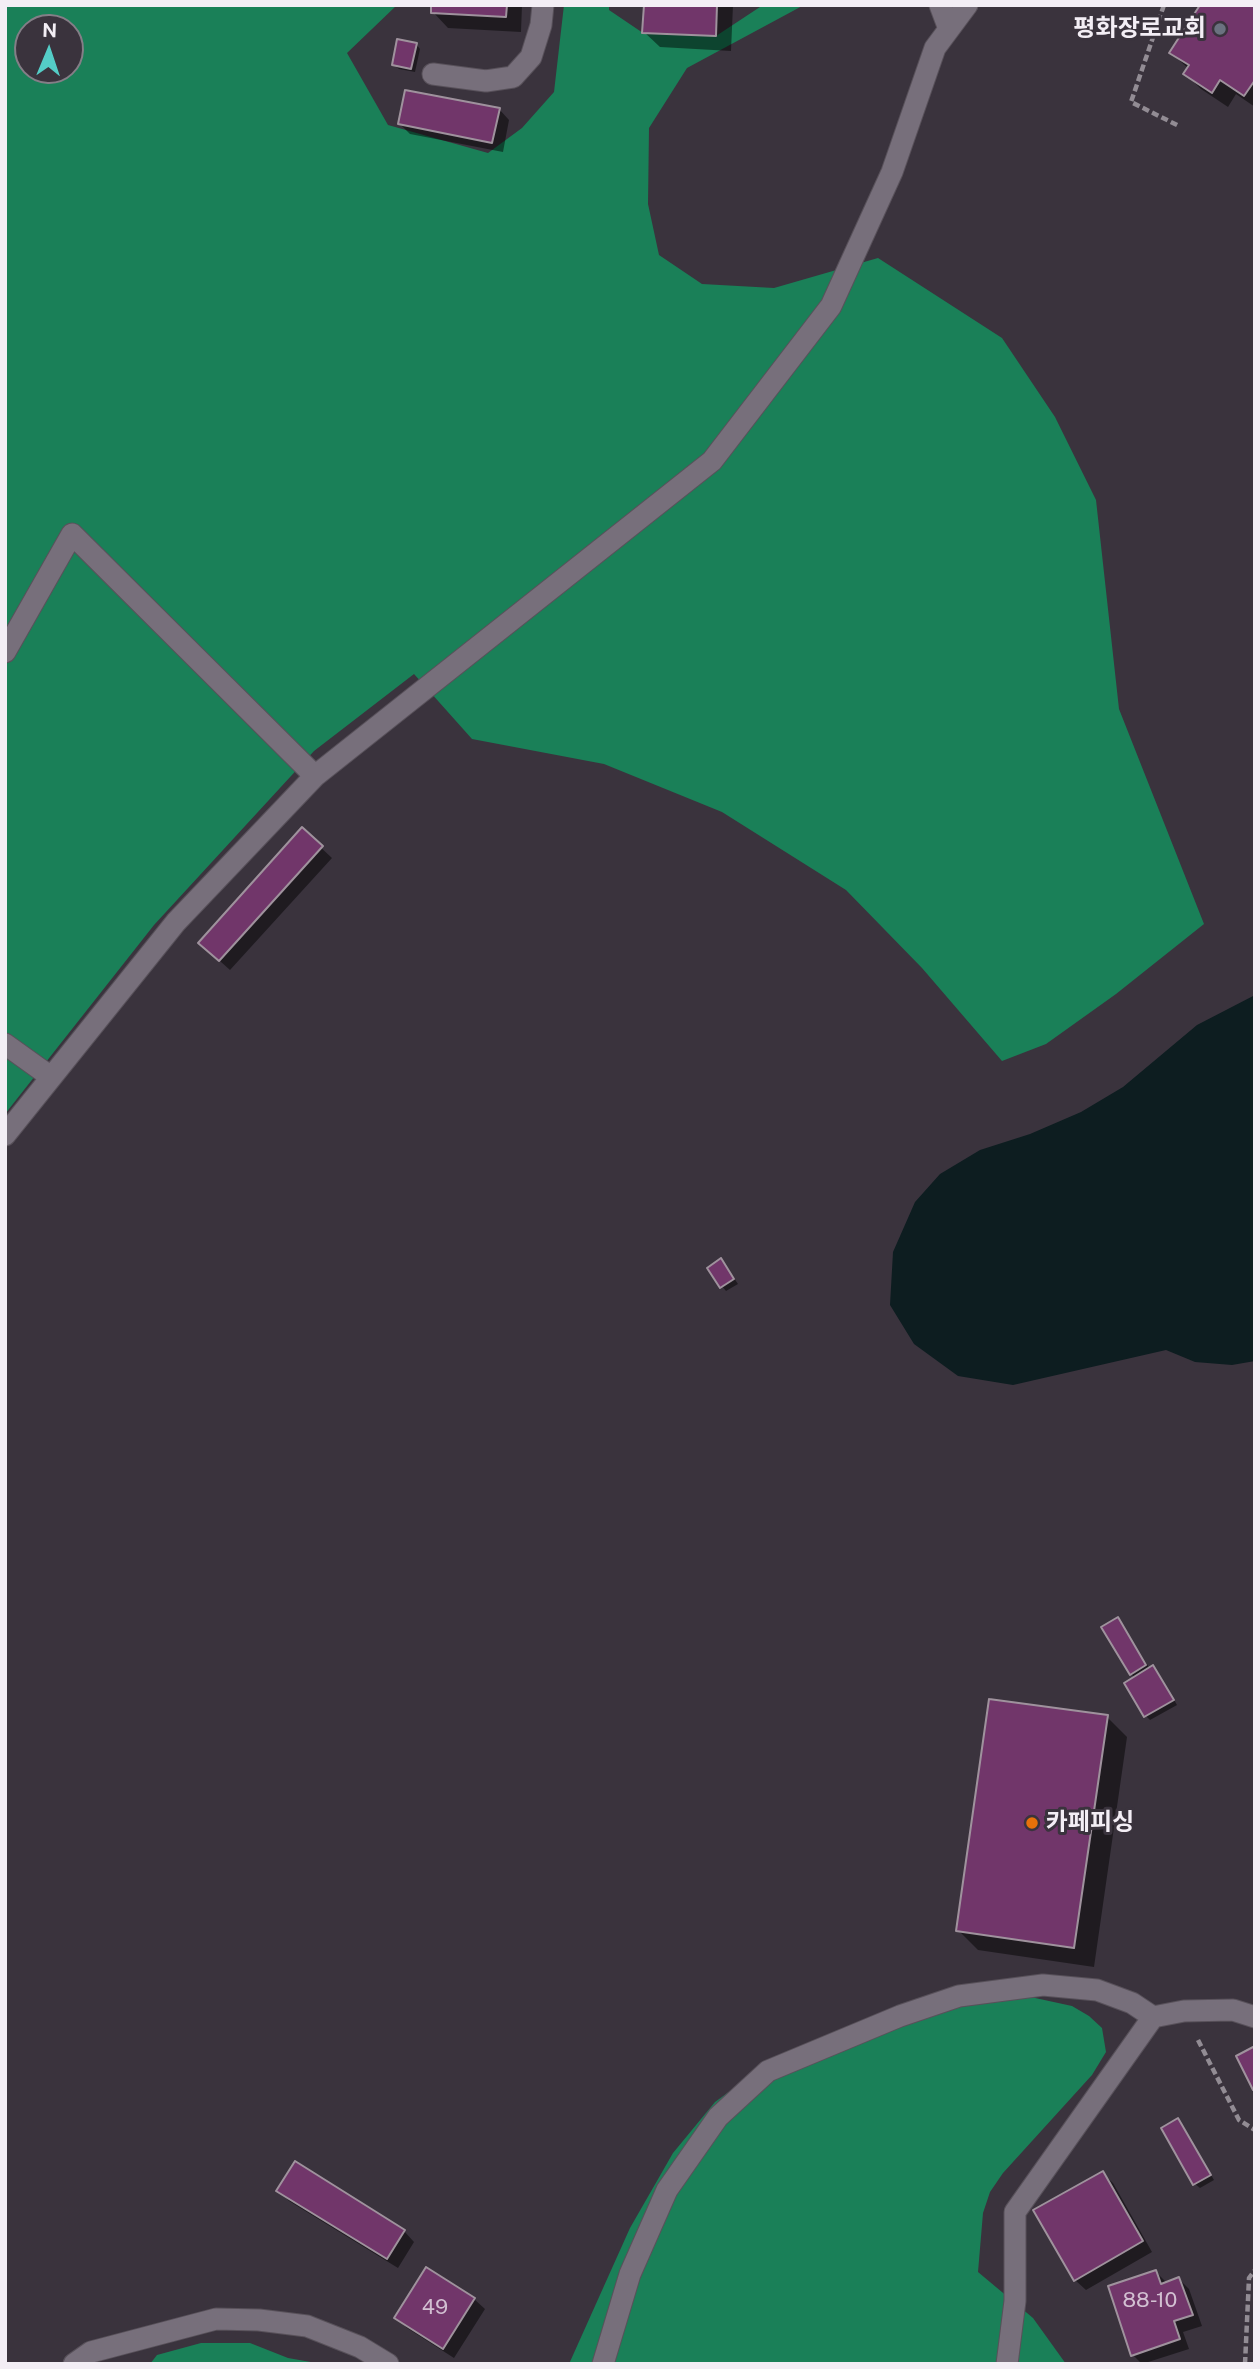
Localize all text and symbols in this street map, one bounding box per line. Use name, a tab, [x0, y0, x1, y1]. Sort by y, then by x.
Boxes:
north arrow	[14, 14, 84, 84]
place label: 평화장로교회	[1074, 15, 1206, 43]
text: N	[42, 19, 57, 41]
marker: 평화장로교회	[1212, 21, 1228, 37]
place label: 카페피싱	[1046, 1809, 1134, 1837]
marker: 카페피싱	[1024, 1815, 1040, 1831]
house number: 88-10	[1123, 2288, 1177, 2314]
house number: 49	[422, 2295, 448, 2321]

